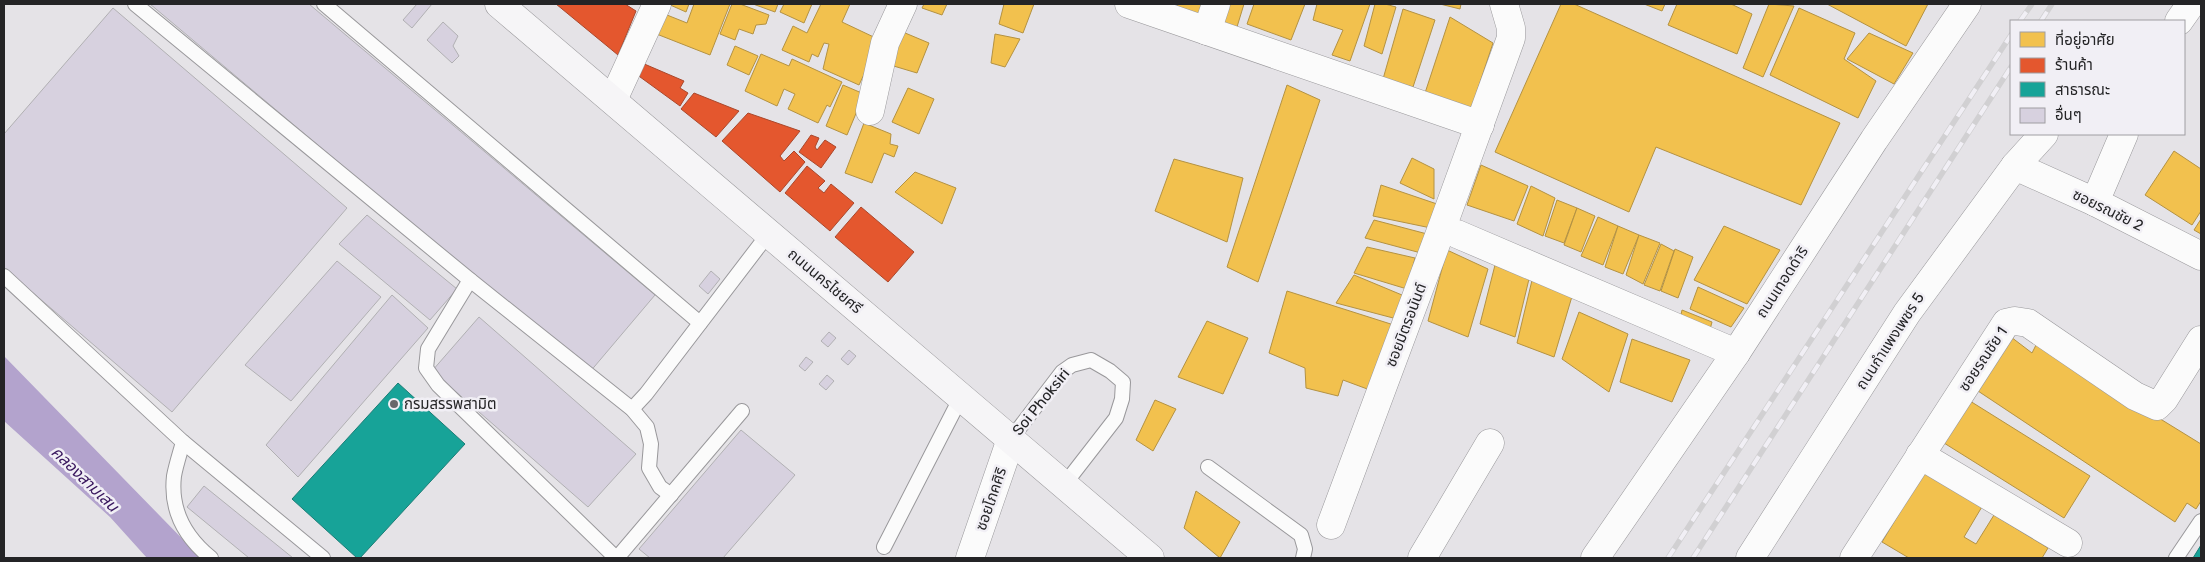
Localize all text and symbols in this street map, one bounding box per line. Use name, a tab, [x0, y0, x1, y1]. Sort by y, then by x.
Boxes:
legend	[2010, 20, 2185, 135]
text: ที่อยู่อาศัย	[2055, 29, 2115, 49]
text: ร้านค้า	[2055, 56, 2093, 74]
text: สาธารณะ	[2055, 81, 2110, 99]
text: อื่นๆ	[2055, 104, 2082, 124]
street label: ซอยรณชัย 2	[2070, 185, 2146, 235]
street label: ถนนเทอดดำริ	[1752, 243, 1812, 321]
street label: ถนนนครไชยศรี	[784, 245, 866, 317]
street label: ซอยมิตรอนันต์	[1382, 280, 1430, 370]
street label: ถนนกำแพงเพชร 5	[1852, 289, 1928, 393]
street label: ซอยรณชัย 1	[1955, 323, 2011, 395]
street label: Soi Phoksiri	[1009, 365, 1073, 439]
place label: กรมสรรพสามิต	[404, 395, 497, 413]
marker: กรมสรรพสามิต	[388, 398, 400, 410]
water label: คลองสามเสน	[48, 442, 123, 516]
street label: ซอยโภคศิริ	[972, 465, 1010, 533]

